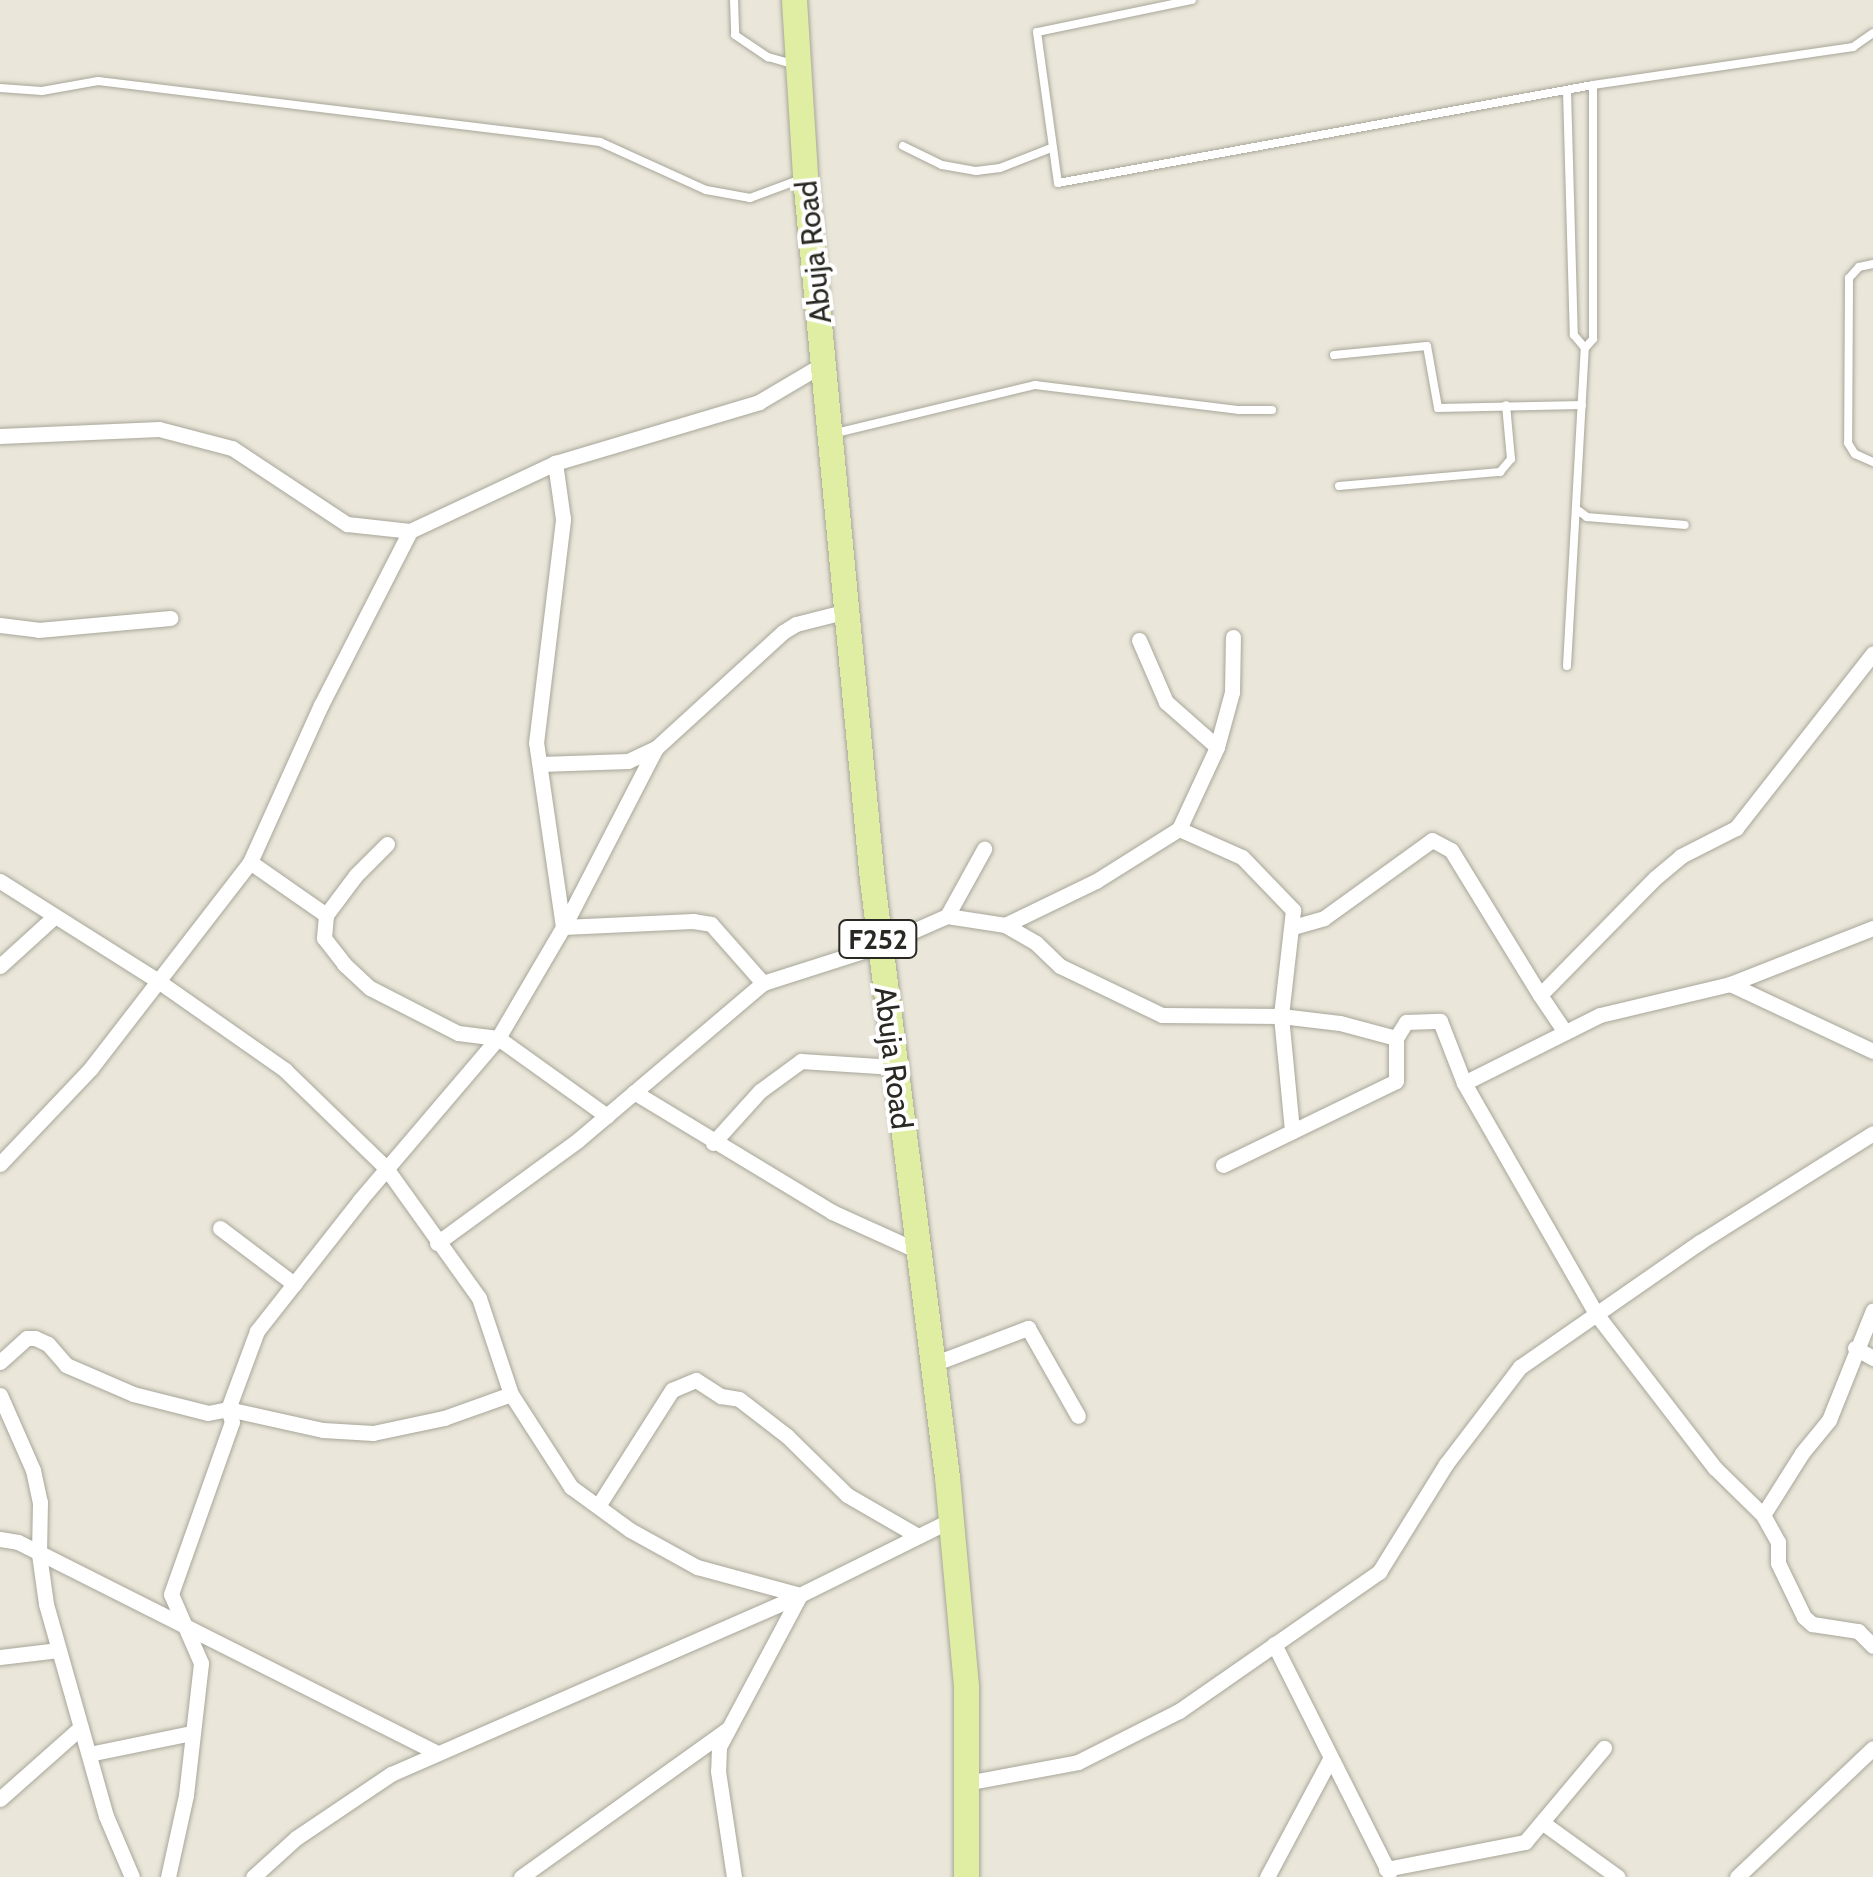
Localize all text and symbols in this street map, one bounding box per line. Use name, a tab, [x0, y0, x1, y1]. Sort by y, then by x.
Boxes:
street label: Abuja Road	[789, 179, 839, 325]
road number: F252	[838, 916, 918, 962]
street label: Abuja Road	[866, 985, 920, 1131]

